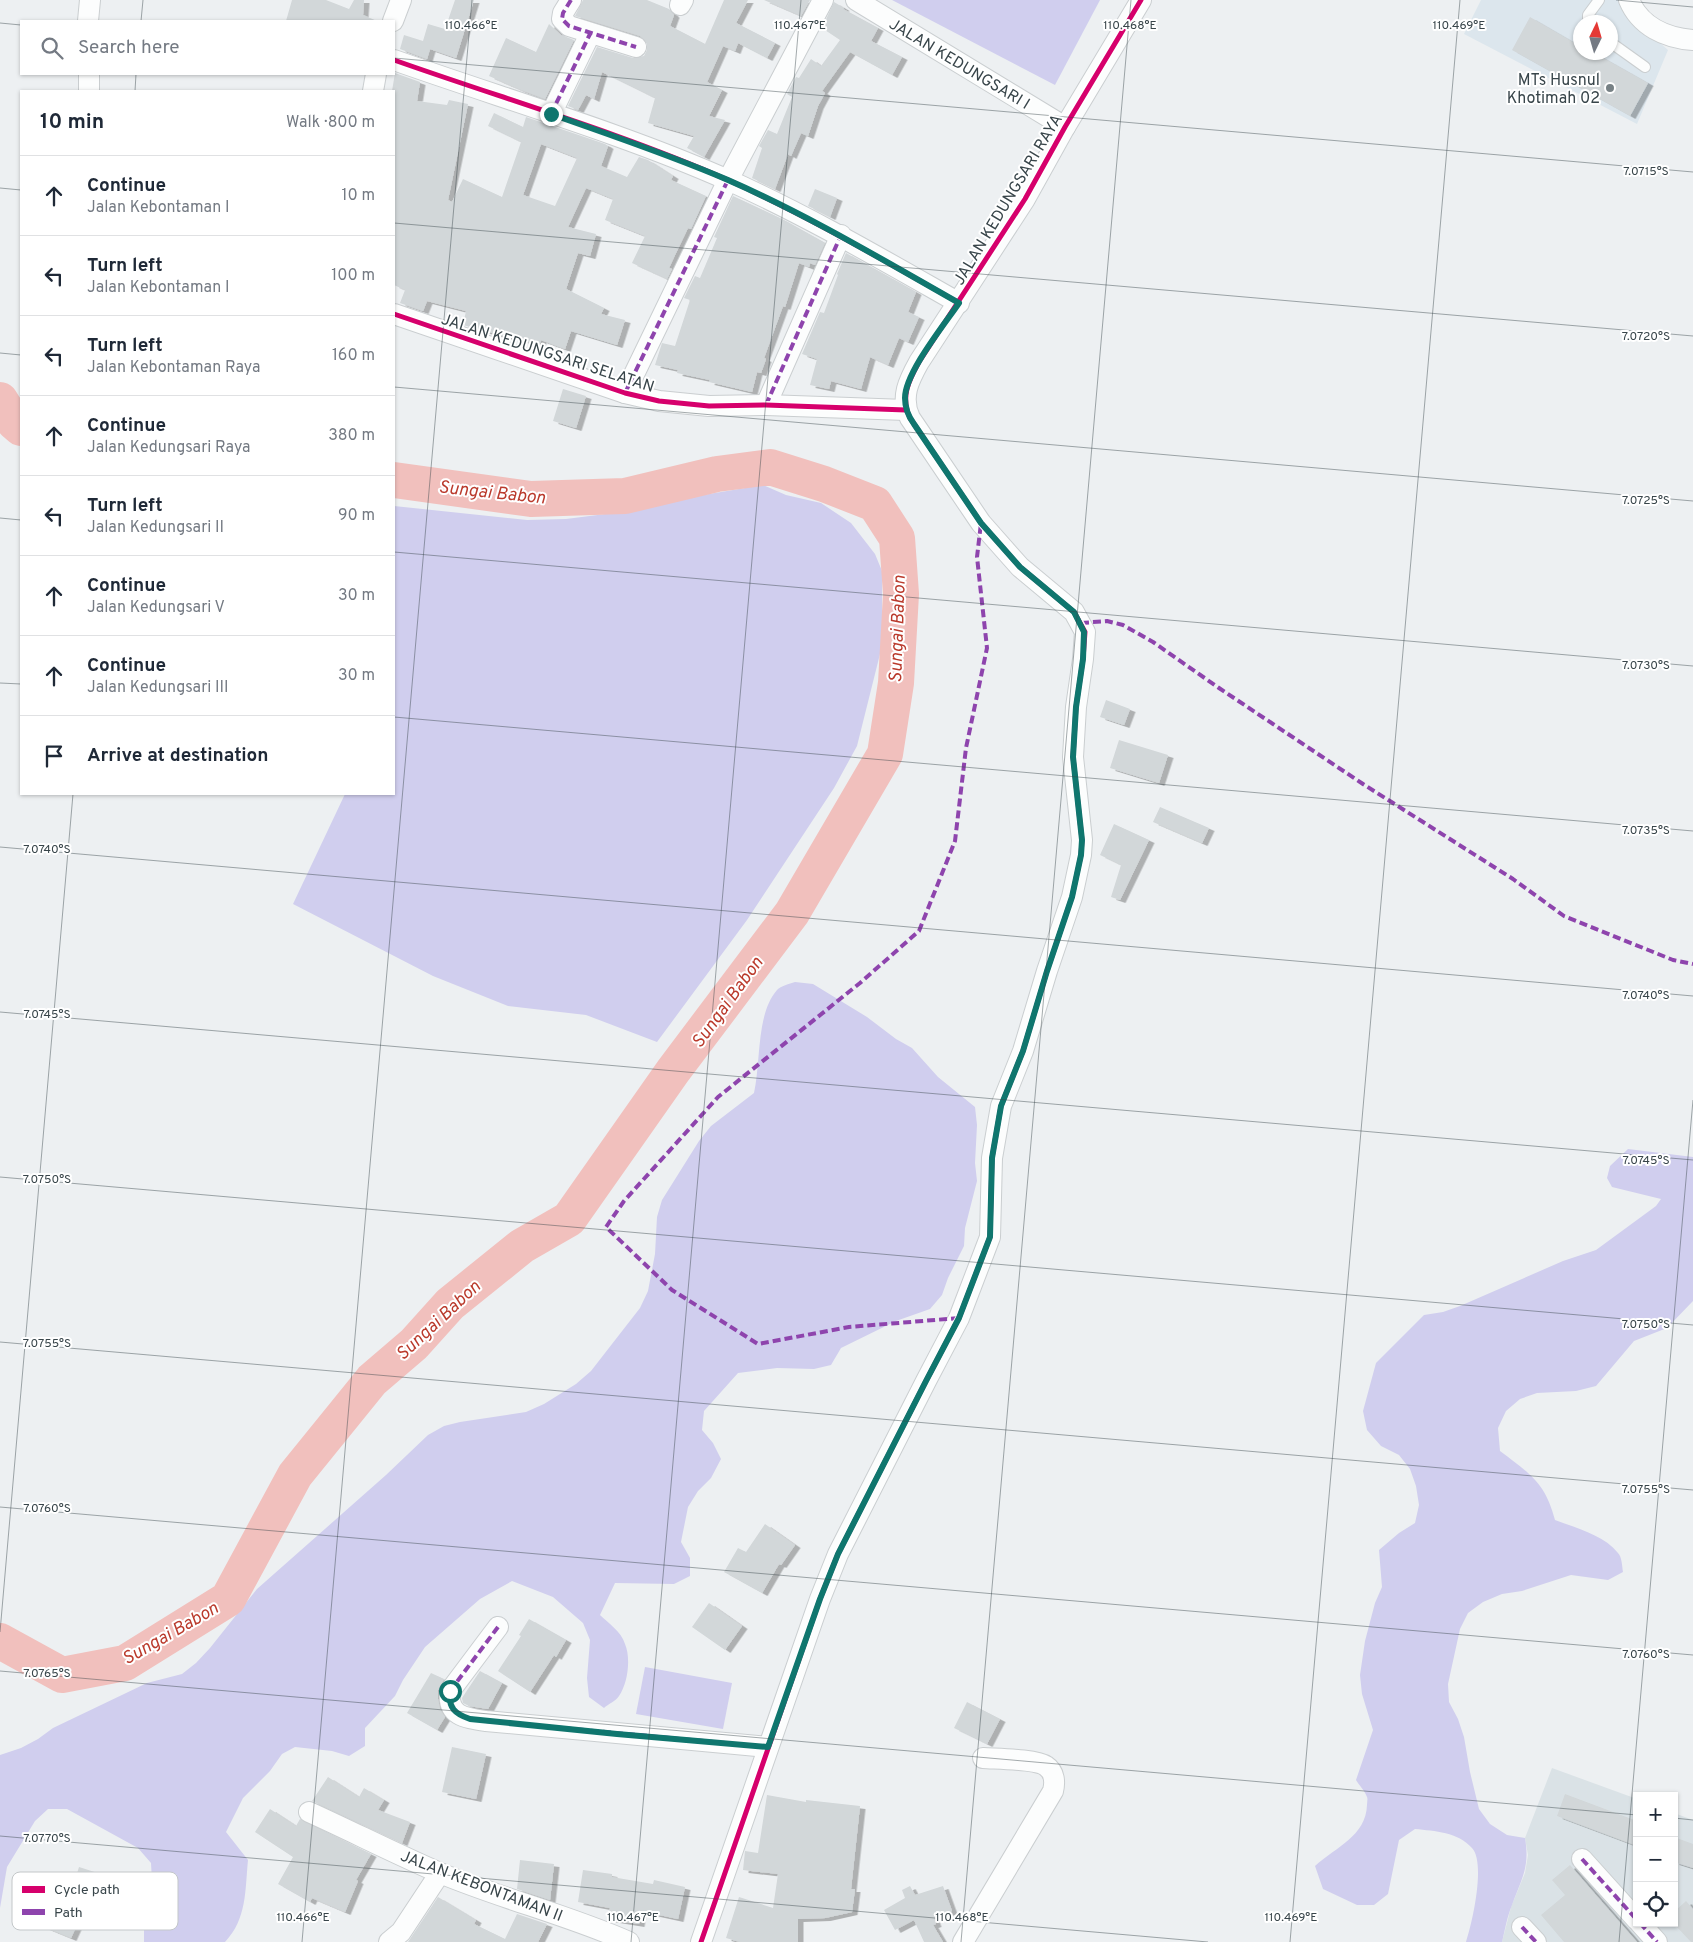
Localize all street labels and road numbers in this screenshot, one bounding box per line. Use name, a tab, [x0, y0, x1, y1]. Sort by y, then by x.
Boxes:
street label: JALAN KEDUNGSARI I	[885, 15, 1033, 115]
street label: JALAN KEDUNGSARI RAYA	[950, 111, 1068, 289]
street label: JALAN KEDUNGSARI SELATAN	[438, 310, 656, 398]
street label: JALAN KEBONTAMAN II	[397, 1847, 565, 1927]

